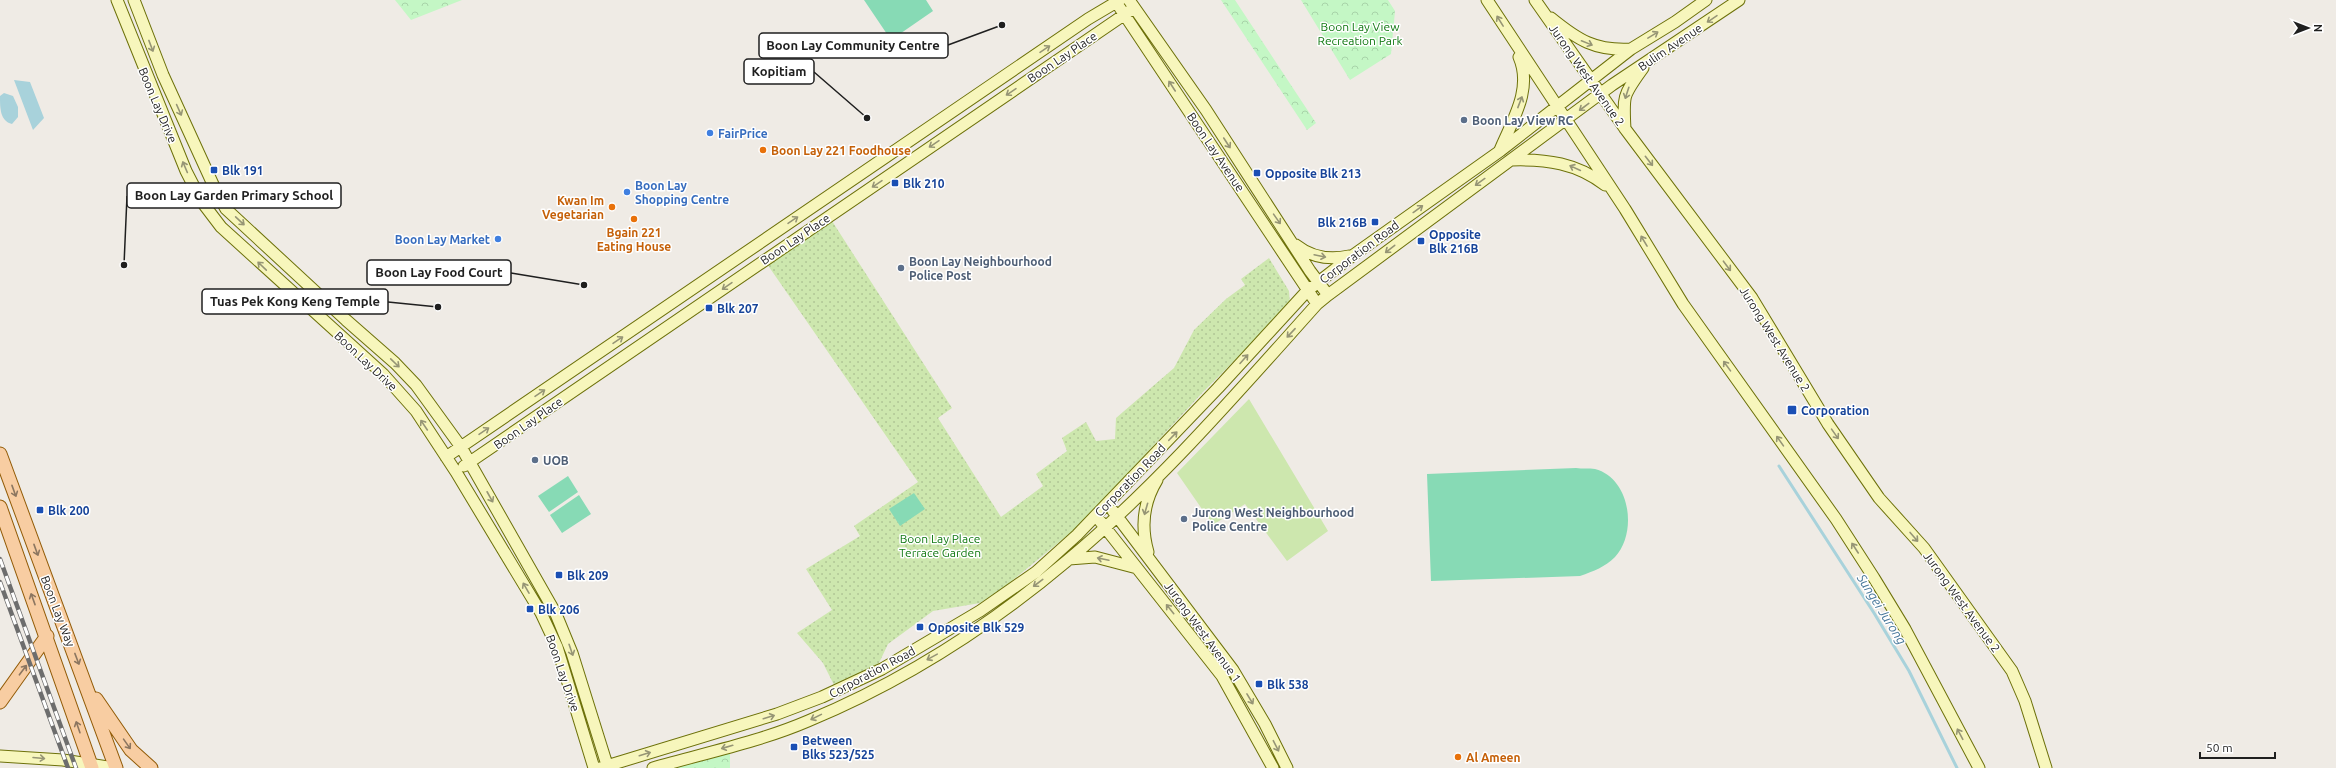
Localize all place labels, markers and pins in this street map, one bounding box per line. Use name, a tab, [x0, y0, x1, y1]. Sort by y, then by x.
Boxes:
callout: Boon Lay Community Centre	[759, 33, 948, 58]
callout: Kopitiam	[744, 59, 814, 84]
place label: Boon Lay View RC	[1472, 114, 1574, 127]
marker: Boon Lay View RC	[1459, 115, 1469, 125]
place label: FairPrice	[718, 127, 768, 140]
marker: FairPrice	[705, 128, 715, 138]
place label: Boon Lay 221 Foodhouse	[771, 144, 911, 157]
marker: Boon Lay 221 Foodhouse	[758, 145, 768, 155]
place label: Blk 191	[222, 164, 263, 177]
marker: Blk 191	[209, 165, 219, 175]
place label: Opposite Blk 213	[1265, 167, 1361, 180]
marker: Opposite Blk 213	[1252, 168, 1262, 178]
place label: Blk 210	[903, 177, 945, 190]
marker: Blk 210	[890, 178, 900, 188]
place label: Boon Lay Shopping Centre	[635, 179, 729, 206]
callout: Boon Lay Garden Primary School	[127, 183, 341, 208]
marker: Boon Lay Shopping Centre	[622, 187, 632, 197]
place label: Kwan Im Vegetarian	[542, 194, 604, 221]
marker: Kwan Im Vegetarian	[607, 202, 617, 212]
marker: Bgain 221 Eating House	[629, 214, 639, 224]
place label: Blk 216B	[1318, 216, 1367, 229]
marker: Blk 216B	[1370, 217, 1380, 227]
place label: Bgain 221 Eating House	[597, 226, 671, 253]
place label: Opposite Blk 216B	[1429, 228, 1481, 255]
place label: Boon Lay Market	[395, 233, 490, 246]
marker: Boon Lay Market	[493, 234, 503, 244]
marker: Opposite Blk 216B	[1416, 236, 1426, 246]
place label: Boon Lay Neighbourhood Police Post	[909, 255, 1052, 282]
callout: Boon Lay Food Court	[367, 260, 511, 285]
marker: Boon Lay Neighbourhood Police Post	[896, 263, 906, 273]
callout: Tuas Pek Kong Keng Temple	[202, 289, 388, 314]
place label: Blk 207	[717, 302, 759, 315]
marker: Blk 207	[704, 303, 714, 313]
marker: Corporation	[1786, 404, 1798, 416]
place label: Corporation	[1801, 404, 1869, 417]
place label: UOB	[543, 454, 569, 467]
marker: UOB	[530, 455, 540, 465]
place label: Blk 200	[48, 504, 90, 517]
marker: Blk 200	[35, 505, 45, 515]
place label: Jurong West Neighbourhood Police Centre	[1192, 506, 1354, 533]
marker: Jurong West Neighbourhood Police Centre	[1179, 514, 1189, 524]
place label: Blk 209	[567, 569, 609, 582]
marker: Blk 209	[554, 570, 564, 580]
place label: Blk 206	[538, 603, 580, 616]
marker: Blk 206	[525, 604, 535, 614]
place label: Opposite Blk 529	[928, 621, 1024, 634]
marker: Opposite Blk 529	[915, 622, 925, 632]
place label: Blk 538	[1267, 678, 1309, 691]
marker: Blk 538	[1254, 679, 1264, 689]
place label: Between Blks 523/525	[802, 734, 875, 761]
marker: Between Blks 523/525	[789, 742, 799, 752]
place label: Al Ameen	[1466, 751, 1521, 764]
marker: Al Ameen	[1453, 752, 1463, 762]

